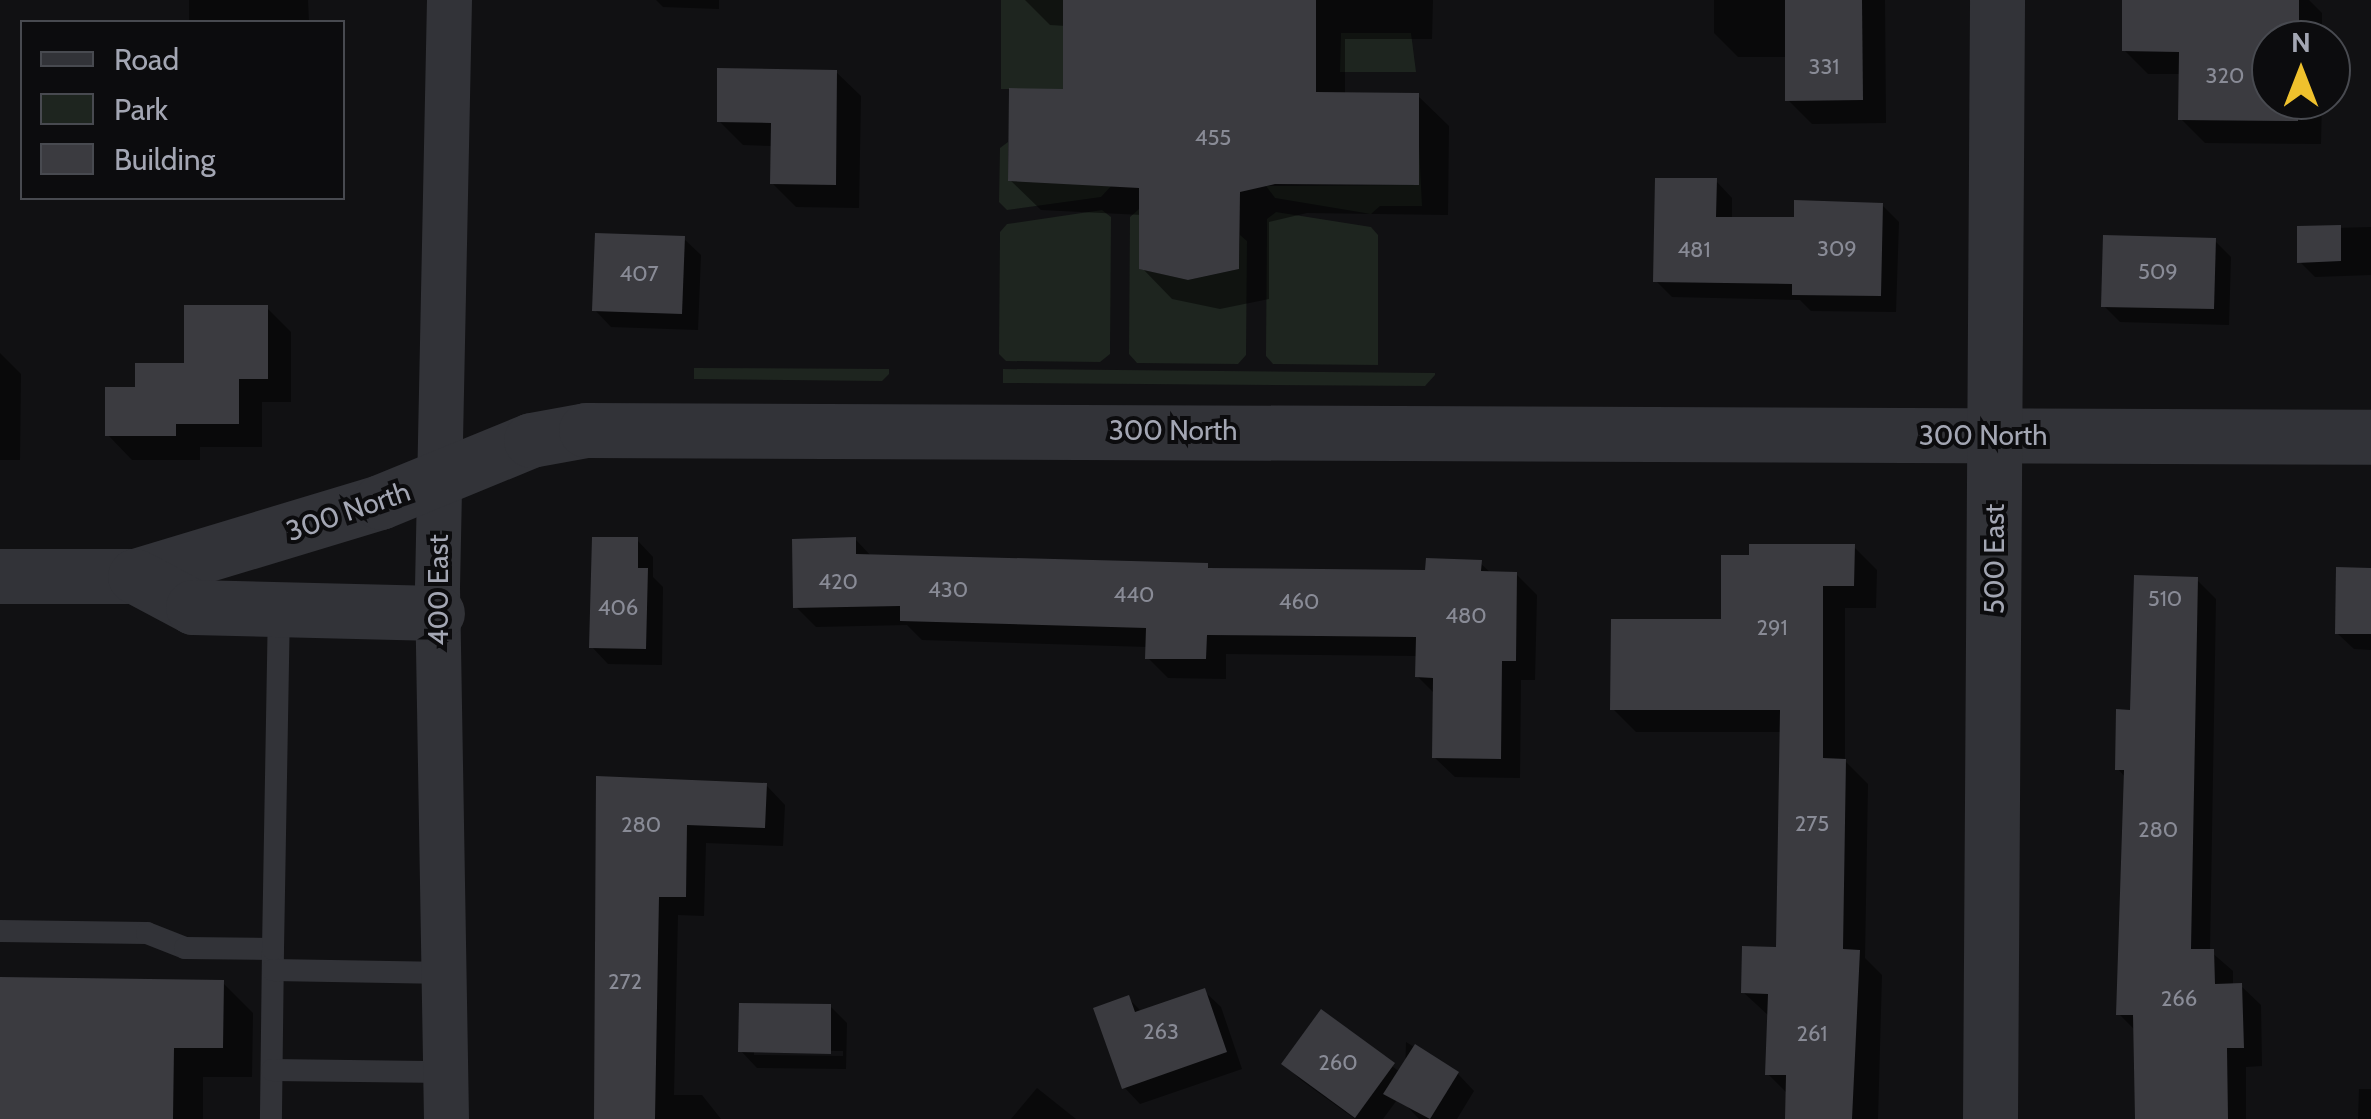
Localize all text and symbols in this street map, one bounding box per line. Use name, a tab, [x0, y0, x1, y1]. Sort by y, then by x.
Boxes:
legend	[20, 20, 345, 200]
north arrow	[2251, 20, 2351, 120]
text: N	[2291, 25, 2311, 59]
text: Road	[114, 41, 179, 78]
house number: 331	[1809, 54, 1839, 80]
house number: 320	[2206, 63, 2244, 89]
text: Park	[114, 91, 168, 128]
house number: 455	[1195, 125, 1231, 151]
text: Building	[114, 141, 216, 178]
house number: 309	[1817, 236, 1857, 262]
house number: 481	[1677, 237, 1711, 263]
house number: 509	[2138, 259, 2178, 285]
house number: 407	[620, 261, 658, 287]
street label: 300 North	[1109, 413, 1237, 447]
street label: 300 North	[1919, 418, 2047, 452]
street label: 300 North	[282, 474, 414, 548]
street label: 500 East	[1977, 504, 2011, 614]
street label: 400 East	[421, 534, 455, 646]
house number: 420	[818, 569, 858, 595]
house number: 430	[928, 577, 968, 603]
house number: 440	[1114, 582, 1154, 608]
house number: 510	[2148, 586, 2182, 612]
house number: 460	[1279, 589, 1319, 615]
house number: 406	[598, 595, 638, 621]
house number: 480	[1445, 603, 1487, 629]
house number: 291	[1756, 615, 1788, 641]
house number: 275	[1795, 811, 1829, 837]
house number: 280	[621, 812, 661, 838]
house number: 280	[2138, 817, 2178, 843]
house number: 272	[608, 969, 642, 995]
house number: 266	[2161, 986, 2197, 1012]
house number: 263	[1143, 1019, 1179, 1045]
house number: 261	[1796, 1021, 1828, 1047]
house number: 260	[1318, 1050, 1358, 1076]

